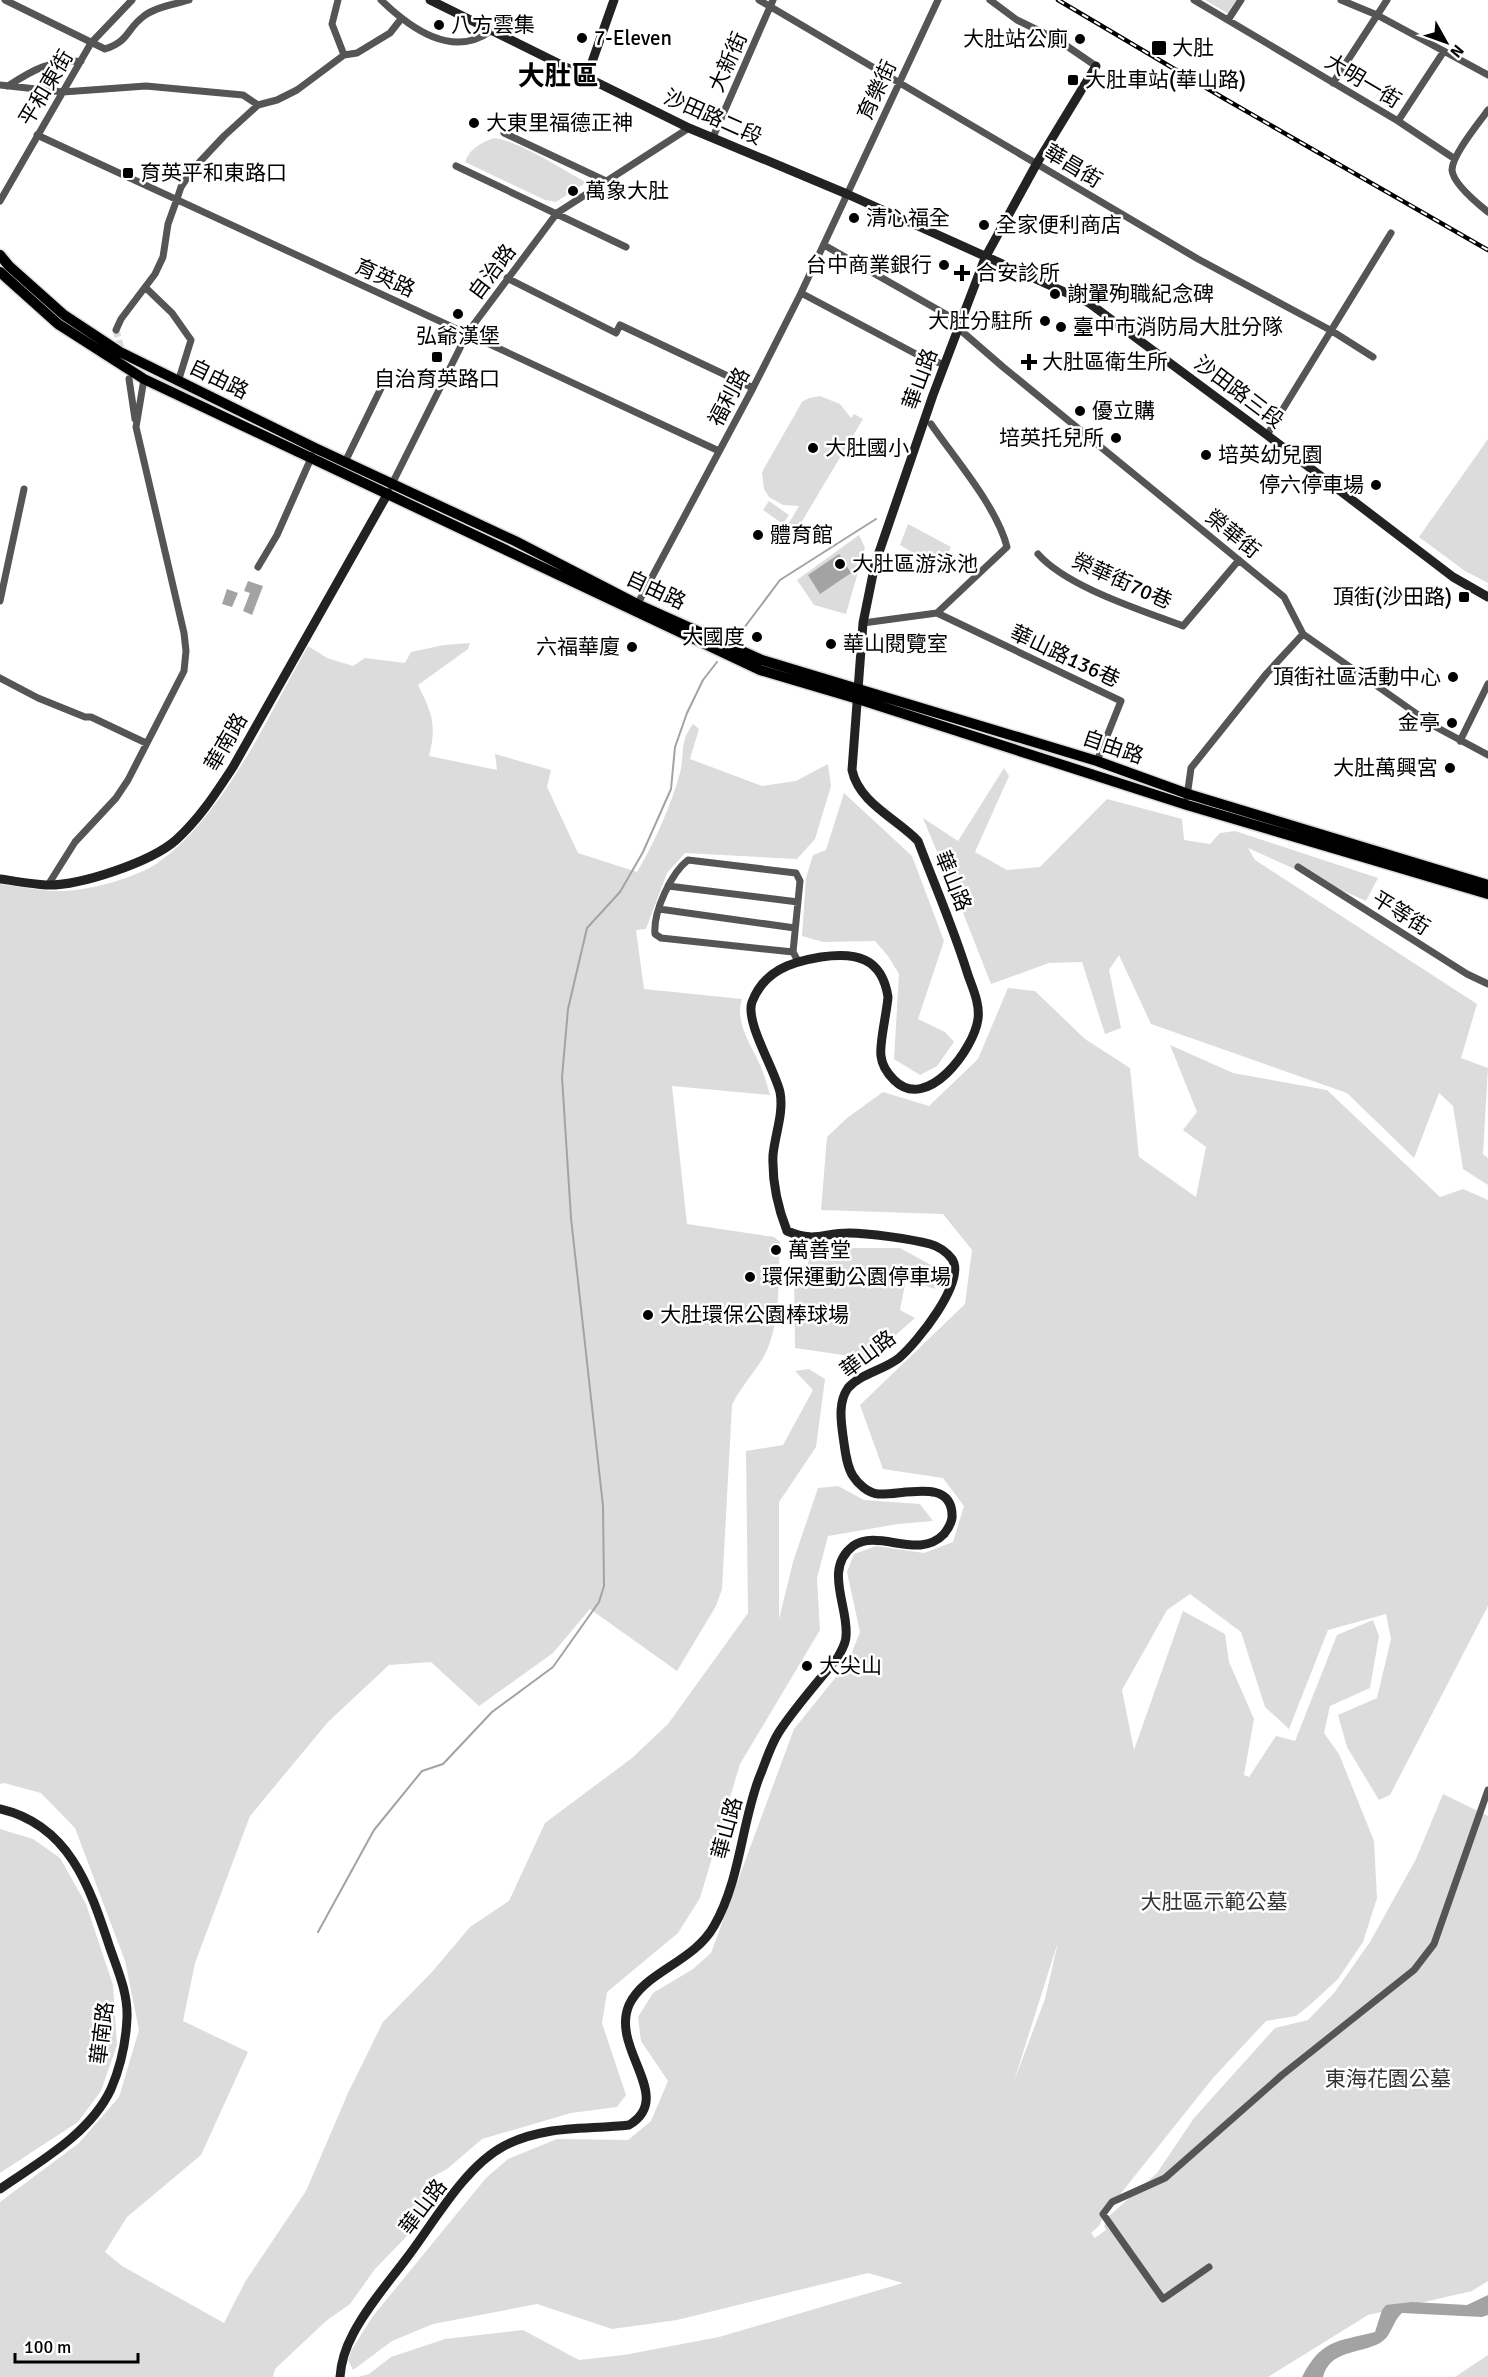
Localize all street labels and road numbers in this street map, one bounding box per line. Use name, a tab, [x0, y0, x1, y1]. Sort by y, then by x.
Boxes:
street label: 大新街	[703, 28, 753, 96]
street label: 平和東街	[13, 45, 79, 131]
street label: 大明一街	[1320, 48, 1406, 114]
street label: 育樂街	[852, 56, 902, 124]
street label: 沙田路二段	[660, 84, 766, 150]
street label: 華昌街	[1039, 139, 1107, 193]
street label: 自治路	[463, 239, 521, 305]
street label: 育英路	[351, 253, 419, 303]
street label: 華山路	[897, 345, 943, 413]
street label: 沙田路三段	[1189, 350, 1289, 434]
street label: 自由路	[185, 354, 253, 404]
street label: 福利路	[703, 363, 755, 431]
street label: 榮華街	[1200, 504, 1266, 564]
street label: 榮華街70巷	[1068, 547, 1176, 615]
street label: 自由路	[622, 565, 690, 615]
street label: 華山路136巷	[1006, 619, 1124, 693]
street label: 華南路	[199, 708, 253, 776]
street label: 自由路	[1079, 724, 1147, 770]
street label: 華山路	[929, 847, 977, 915]
street label: 平等街	[1367, 885, 1435, 941]
street label: 華山路	[835, 1325, 901, 1383]
street label: 華山路	[706, 1794, 748, 1862]
street label: 華南路	[85, 2000, 119, 2066]
street label: 華山路	[394, 2174, 452, 2240]

